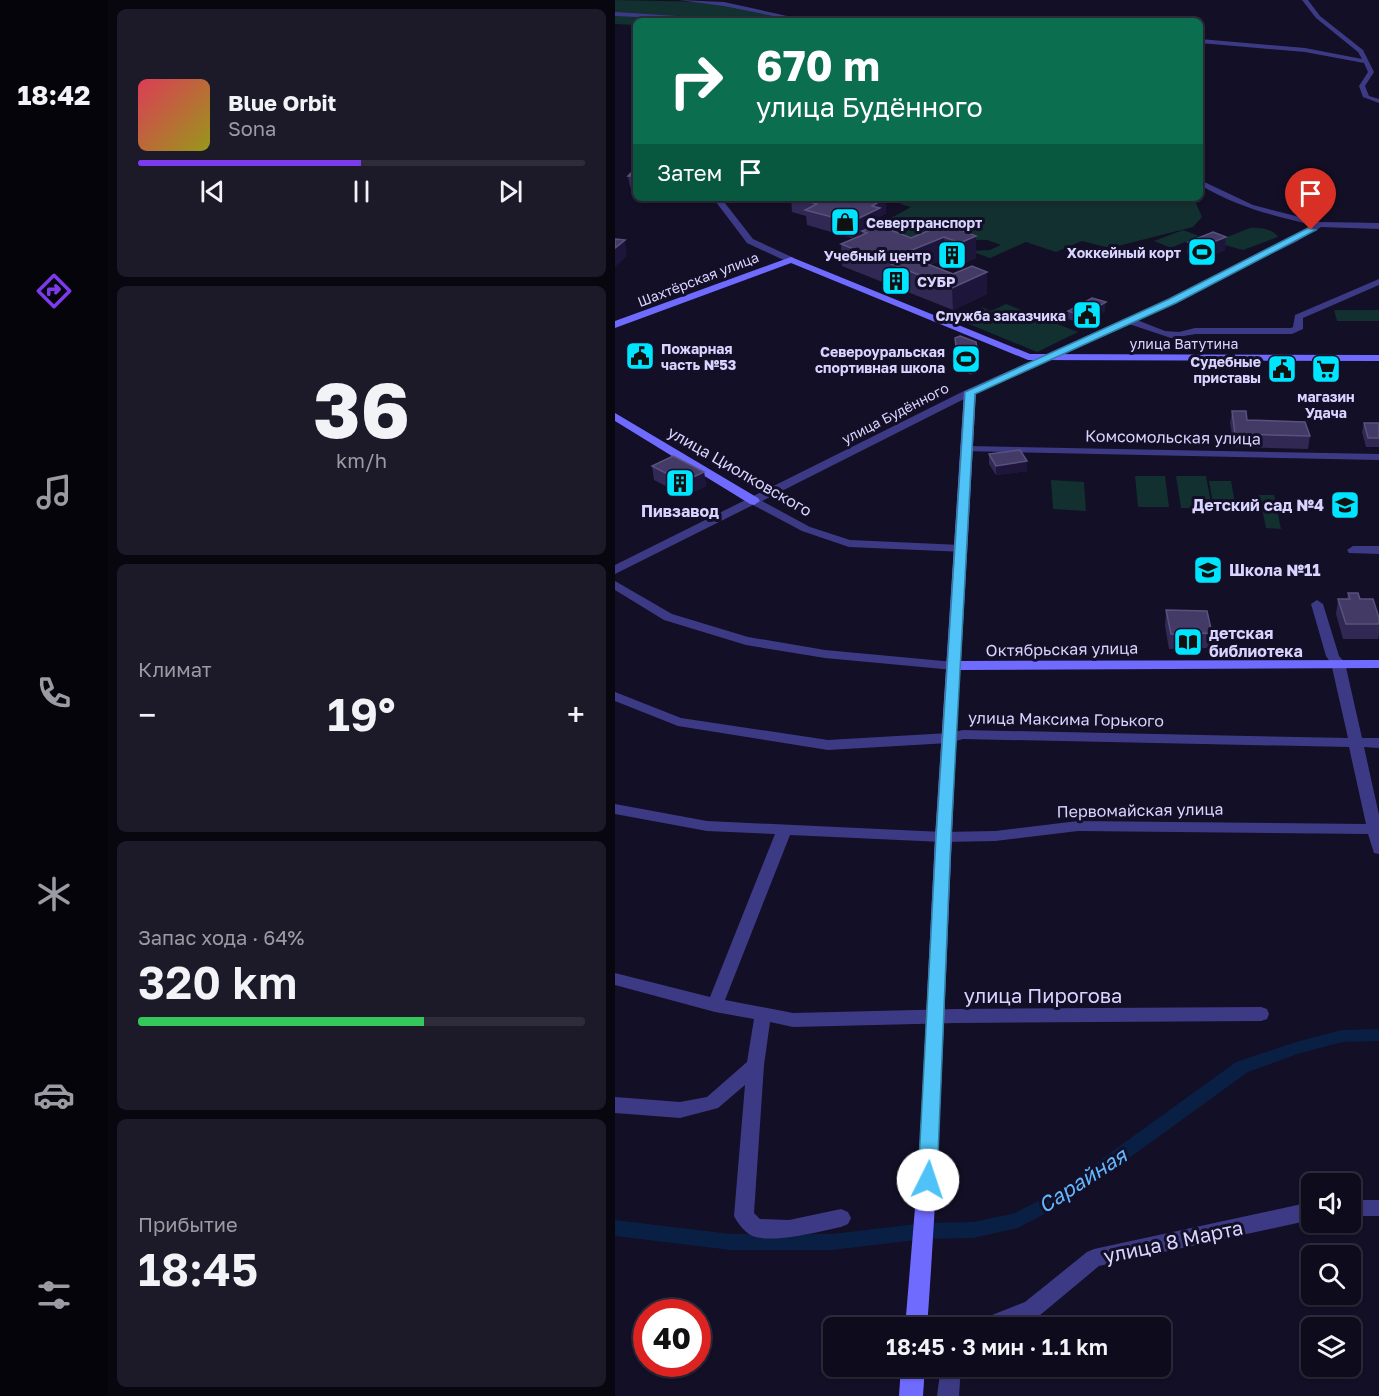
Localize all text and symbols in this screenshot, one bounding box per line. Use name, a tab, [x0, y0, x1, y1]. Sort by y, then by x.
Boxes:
text: 670 m	[756, 40, 880, 90]
icon: right	[657, 42, 735, 120]
text: 18:42	[17, 79, 91, 111]
text: Blue Orbit	[228, 89, 336, 116]
text: улица Будённого	[756, 91, 983, 123]
text: Sona	[228, 116, 276, 140]
icon: arrive	[734, 156, 767, 189]
text: Затем	[657, 159, 722, 186]
pin	[1285, 168, 1336, 230]
icon: previous	[196, 175, 229, 208]
icon: pause	[345, 175, 378, 208]
icon: next	[494, 175, 527, 208]
icon: arrive	[1294, 177, 1327, 210]
shop icon: Севертранспорт	[829, 206, 861, 238]
place label: Севертранспорт	[866, 214, 982, 231]
sports icon: Хоккейный корт	[1186, 236, 1218, 268]
building icon: Учебный центр	[936, 239, 968, 271]
place label: Хоккейный корт	[1067, 244, 1181, 261]
place label: Учебный центр	[824, 247, 931, 264]
street label: Шахтёрская улица	[635, 248, 761, 310]
building icon: СУБР	[880, 265, 912, 297]
icon: directions	[33, 270, 75, 312]
place label: СУБР	[917, 273, 956, 290]
public building icon: Служба заказчика	[1071, 299, 1103, 331]
place label: Служба заказчика	[936, 307, 1066, 324]
street label: улица Ватутина	[1130, 335, 1238, 352]
public building icon: Пожарная часть №53	[624, 340, 656, 372]
place label: Пожарная часть №53	[661, 340, 736, 373]
place label: Североуральская спортивная школа	[815, 343, 945, 376]
sports icon: Североуральская спортивная школа	[950, 343, 982, 375]
place label: Судебные приставы	[1190, 353, 1261, 386]
public building icon: Судебные приставы	[1266, 353, 1298, 385]
supermarket icon: магазин Удача	[1310, 353, 1342, 385]
text: 36	[313, 362, 410, 455]
street label: улица Будённого	[839, 379, 951, 447]
place label: магазин Удача	[1297, 388, 1355, 421]
street label: улица Циолковского	[664, 422, 816, 520]
street label: Комсомольская улица	[1085, 425, 1261, 449]
text: km/h	[336, 448, 387, 472]
building icon: Пивзавод	[664, 467, 696, 499]
icon: music	[33, 471, 75, 513]
school or university icon: Детский сад №4	[1329, 489, 1361, 521]
place label: Детский сад №4	[1192, 495, 1324, 515]
place label: Пивзавод	[641, 501, 719, 521]
school or university icon: Школа №11	[1192, 554, 1224, 586]
place label: Школа №11	[1229, 560, 1320, 580]
place label: детская библиотека	[1209, 623, 1303, 661]
library icon: детская библиотека	[1172, 626, 1204, 658]
street label: Октябрьская улица	[986, 638, 1138, 660]
text: Климат	[138, 657, 212, 681]
icon: phone	[33, 672, 75, 714]
text: 19°	[327, 687, 396, 741]
text: −	[138, 695, 156, 734]
text: +	[567, 695, 585, 734]
street label: улица Максима Горького	[968, 707, 1164, 731]
street label: Первомайская улица	[1056, 799, 1224, 821]
icon: climate	[33, 873, 75, 915]
text: Запас хода · 64%	[138, 925, 304, 949]
text: 320 km	[138, 955, 297, 1009]
street label: улица Пирогова	[964, 983, 1122, 1007]
icon: car	[33, 1074, 75, 1116]
water label: Сарайная	[1033, 1141, 1133, 1218]
position arrow	[896, 1148, 960, 1212]
map controls	[1301, 1173, 1361, 1377]
button: sound	[1301, 1173, 1361, 1233]
text: Прибытие	[138, 1212, 238, 1236]
street label: улица 8 Марта	[1101, 1214, 1245, 1268]
text: 18:45	[138, 1242, 258, 1296]
button: search	[1301, 1245, 1361, 1305]
icon: filters	[33, 1274, 75, 1316]
speed limit sign: 40	[633, 1299, 711, 1377]
button: layers	[1301, 1317, 1361, 1377]
text: 18:45 · 3 мин · 1.1 km	[886, 1333, 1108, 1360]

